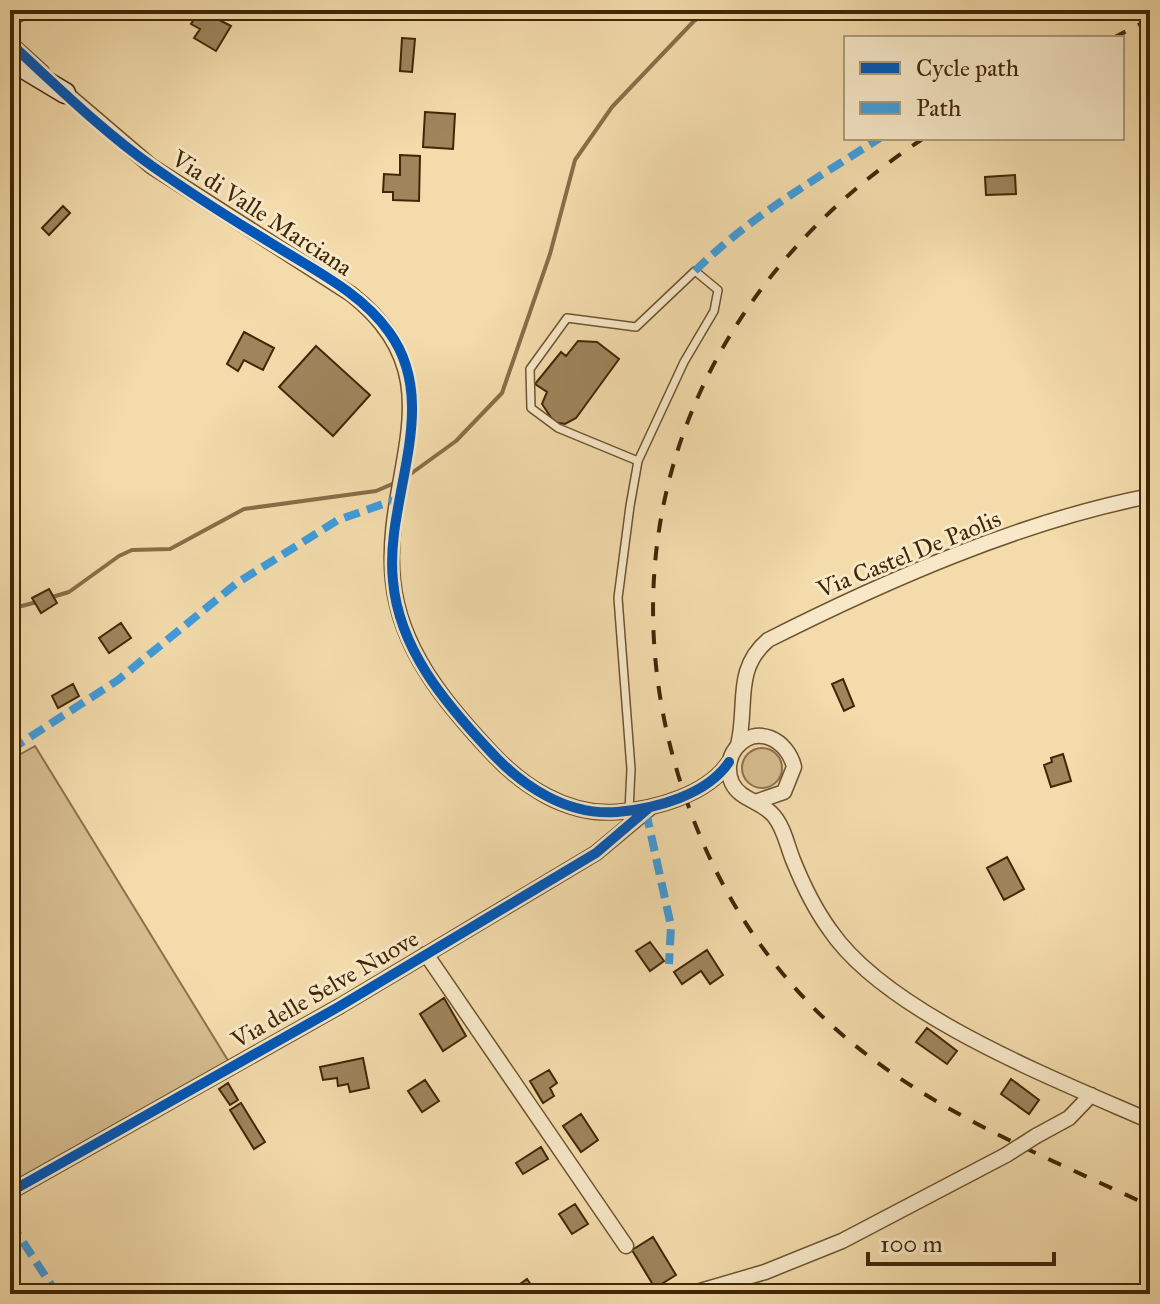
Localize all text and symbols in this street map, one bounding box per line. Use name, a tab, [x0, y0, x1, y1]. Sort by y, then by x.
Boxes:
legend	[844, 36, 1124, 140]
text: Cycle path	[916, 53, 1019, 83]
text: Path	[916, 93, 961, 123]
street label: Via di Valle Marciana	[165, 143, 359, 283]
street label: Via Castel De Paolis	[812, 503, 1005, 605]
street label: Via delle Selve Nuove	[225, 923, 424, 1055]
scale bar	[868, 1216, 1054, 1266]
text: 100 m	[880, 1229, 943, 1259]

